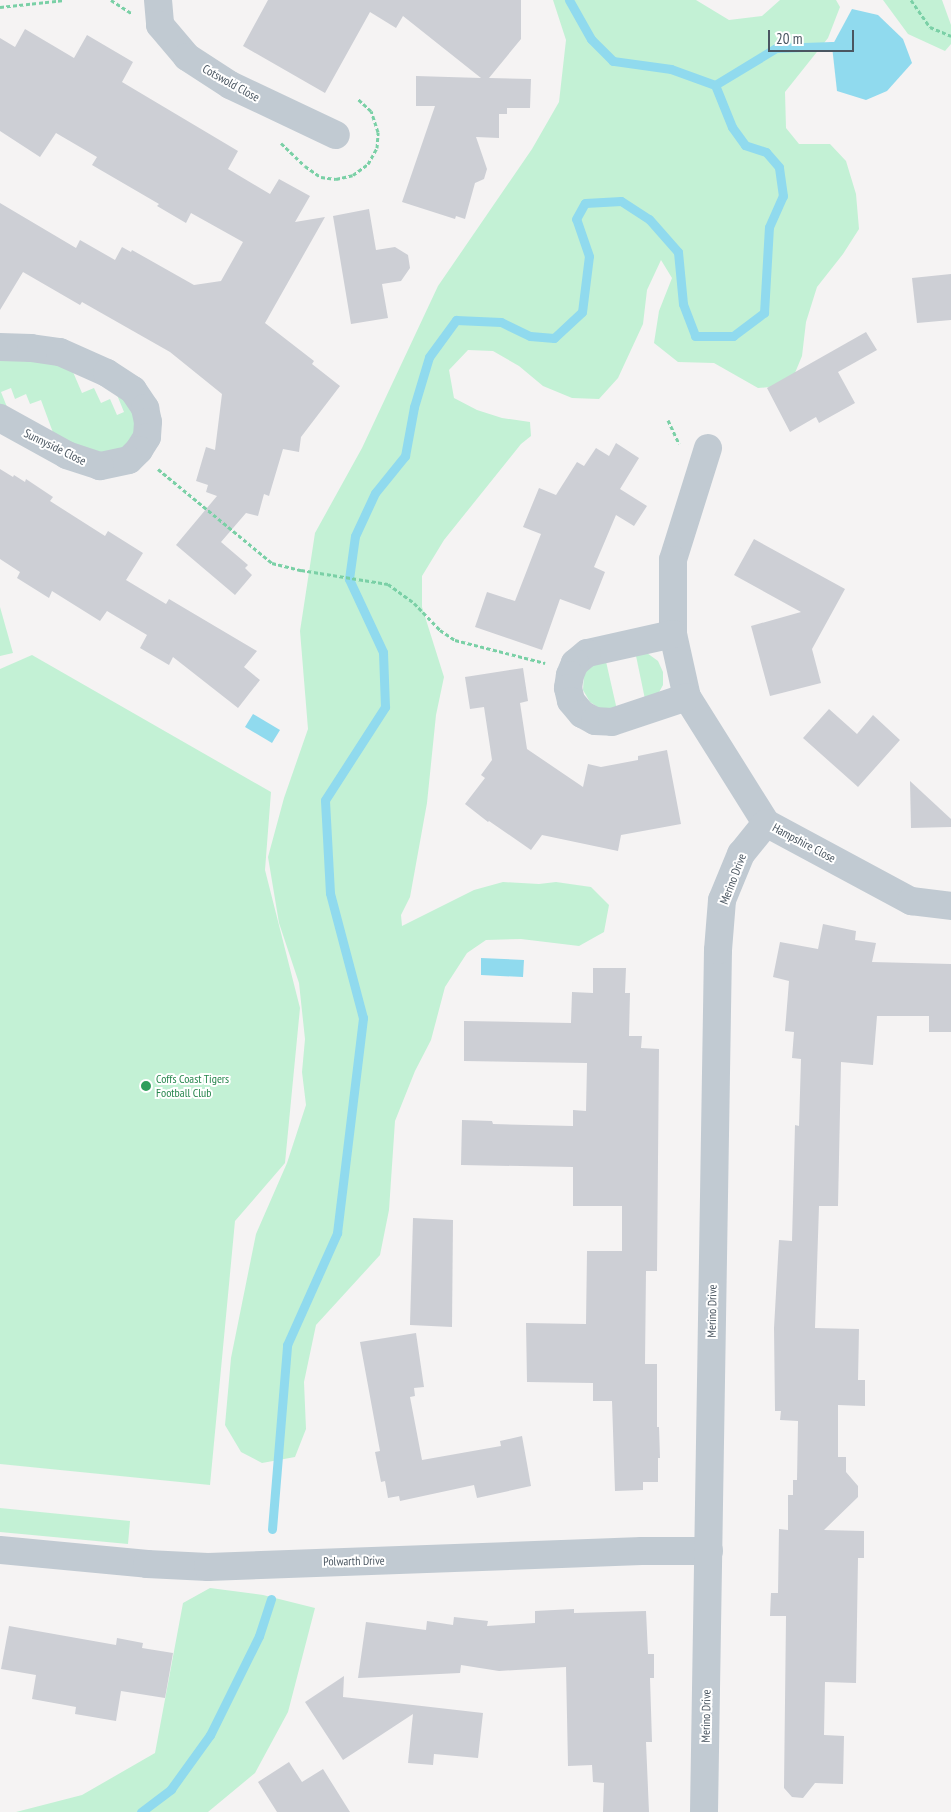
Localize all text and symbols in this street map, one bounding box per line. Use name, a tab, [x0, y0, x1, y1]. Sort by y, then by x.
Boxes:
scale bar	[771, 20, 857, 52]
text: 20 m	[776, 29, 802, 48]
street label: Cotswold Close	[200, 61, 262, 105]
street label: Sunnyside Close	[22, 426, 88, 468]
street label: Hampshire Close	[770, 820, 838, 866]
street label: Merino Drive	[717, 852, 749, 906]
place label: Coffs Coast Tigers Football Club	[156, 1072, 229, 1100]
marker: Coffs Coast Tigers Football Club	[140, 1080, 152, 1092]
street label: Merino Drive	[704, 1284, 720, 1338]
street label: Polwarth Drive	[323, 1553, 385, 1569]
street label: Merino Drive	[698, 1689, 714, 1743]

